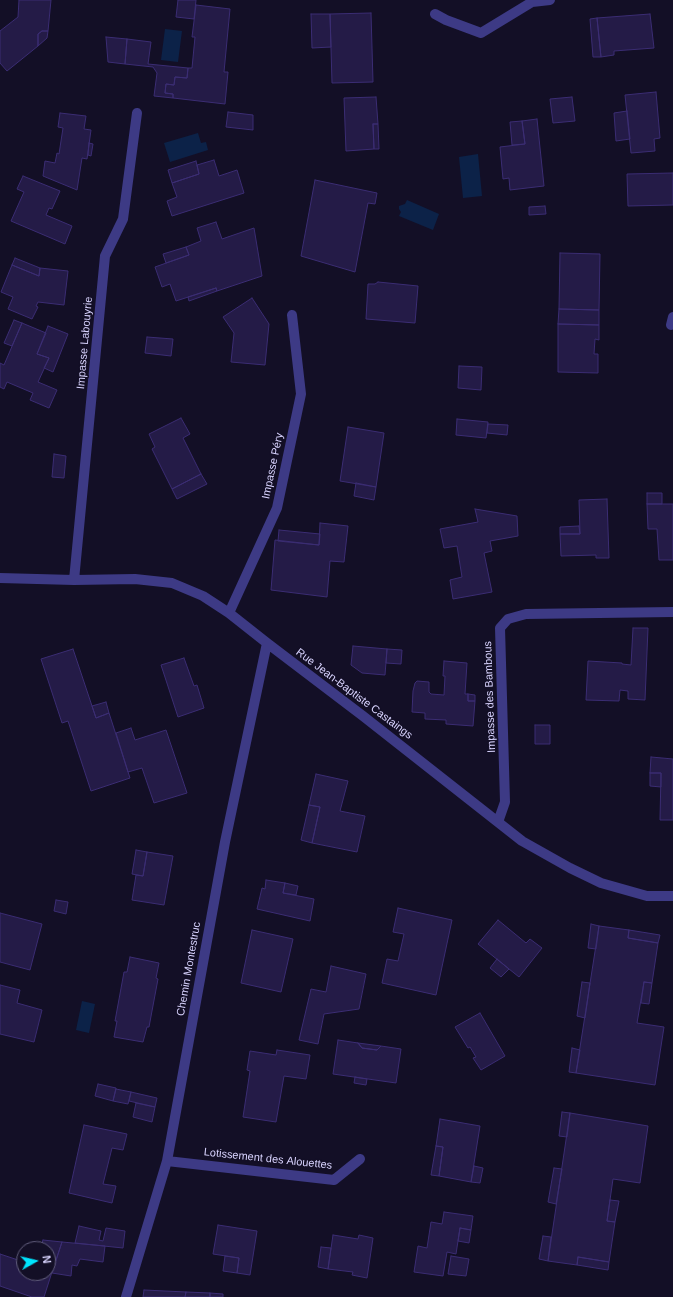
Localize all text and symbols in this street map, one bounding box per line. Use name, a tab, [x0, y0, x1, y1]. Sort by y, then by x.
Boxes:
street label: Impasse Labouyrie	[74, 296, 96, 390]
street label: Impasse Péry	[260, 432, 286, 500]
street label: Impasse des Bambous	[481, 641, 499, 753]
street label: Rue Jean-Baptiste Castaings	[293, 646, 415, 742]
street label: Chemin Montestruc	[174, 921, 204, 1017]
street label: Lotissement des Alouettes	[203, 1146, 333, 1172]
north arrow	[16, 1241, 56, 1281]
text: N	[40, 1255, 53, 1264]

